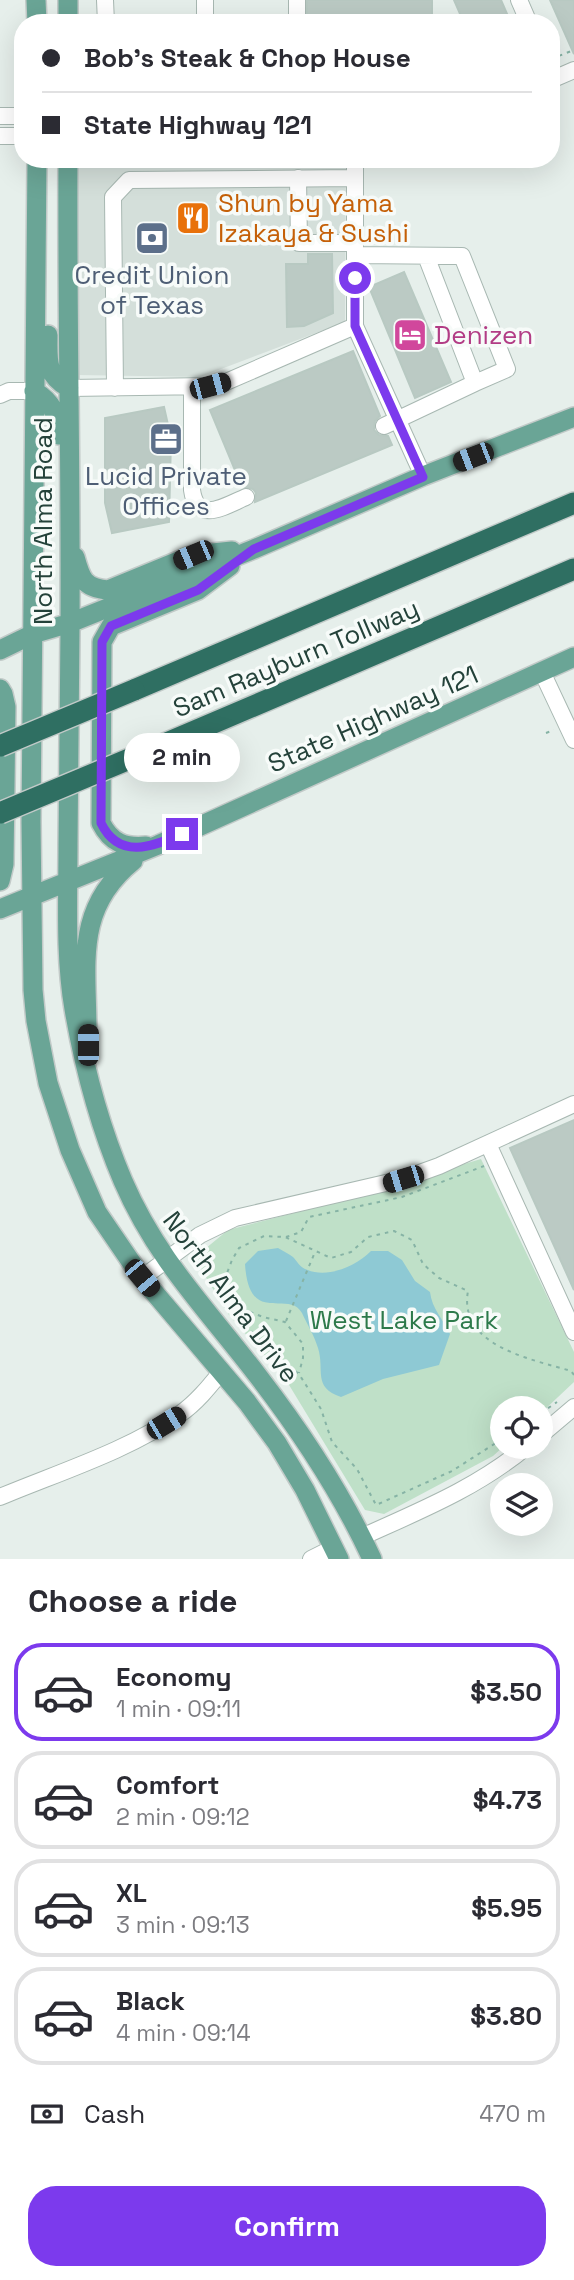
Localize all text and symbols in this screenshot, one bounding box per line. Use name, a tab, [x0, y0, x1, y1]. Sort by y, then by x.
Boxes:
text: Bob's Steak & Chop House	[84, 41, 411, 75]
text: State Highway 121	[84, 108, 312, 142]
place label: Shun by Yama Izakaya & Sushi	[218, 186, 409, 250]
restaurant icon: Shun by Yama Izakaya & Sushi	[174, 199, 212, 237]
bank icon: Credit Union of Texas	[133, 219, 171, 257]
place label: Credit Union of Texas	[75, 258, 229, 322]
route start	[339, 262, 371, 294]
hotel icon: Denizen	[391, 316, 429, 354]
place label: Denizen	[434, 318, 533, 352]
car	[187, 370, 234, 402]
street label: North Alma Road	[26, 417, 60, 625]
office icon: Lucid Private Offices	[147, 420, 185, 458]
car	[450, 440, 497, 474]
place label: Lucid Private Offices	[85, 459, 247, 523]
car	[170, 537, 217, 573]
street label: Sam Rayburn Tollway	[168, 591, 424, 725]
street label: State Highway 121	[263, 657, 483, 781]
callout: 2 min	[124, 732, 240, 782]
text: 2 min	[152, 742, 212, 772]
route end	[166, 818, 198, 850]
car	[78, 1024, 99, 1066]
car	[380, 1163, 427, 1195]
street label: North Alma Drive	[155, 1204, 307, 1390]
car	[121, 1255, 164, 1301]
park label: West Lake Park	[310, 1303, 498, 1337]
map controls	[490, 1396, 553, 1536]
button: locate	[490, 1396, 553, 1459]
car	[143, 1403, 190, 1443]
button: layers	[490, 1473, 553, 1536]
text: Choose a ride	[28, 1581, 238, 1621]
text: Economy	[116, 1660, 232, 1694]
icon: car	[32, 1661, 95, 1724]
text: $3.50	[470, 1675, 542, 1709]
text: 1 min · 09:11	[116, 1694, 241, 1724]
text: Comfort	[116, 1768, 219, 1802]
icon: car	[32, 1769, 95, 1832]
text: $4.73	[473, 1783, 542, 1817]
text: 2 min · 09:12	[116, 1802, 250, 1832]
text: XL	[116, 1876, 147, 1910]
icon: car	[32, 1877, 95, 1940]
text: $5.95	[471, 1891, 542, 1925]
text: 3 min · 09:13	[116, 1910, 250, 1940]
text: Black	[116, 1984, 185, 2018]
icon: car	[32, 1985, 95, 2048]
text: $3.80	[470, 1999, 542, 2033]
text: 4 min · 09:14	[116, 2018, 251, 2048]
icon: cash	[28, 2095, 66, 2133]
text: Cash	[84, 2097, 145, 2131]
text: 470 m	[479, 2099, 546, 2129]
button: Confirm	[28, 2186, 546, 2266]

